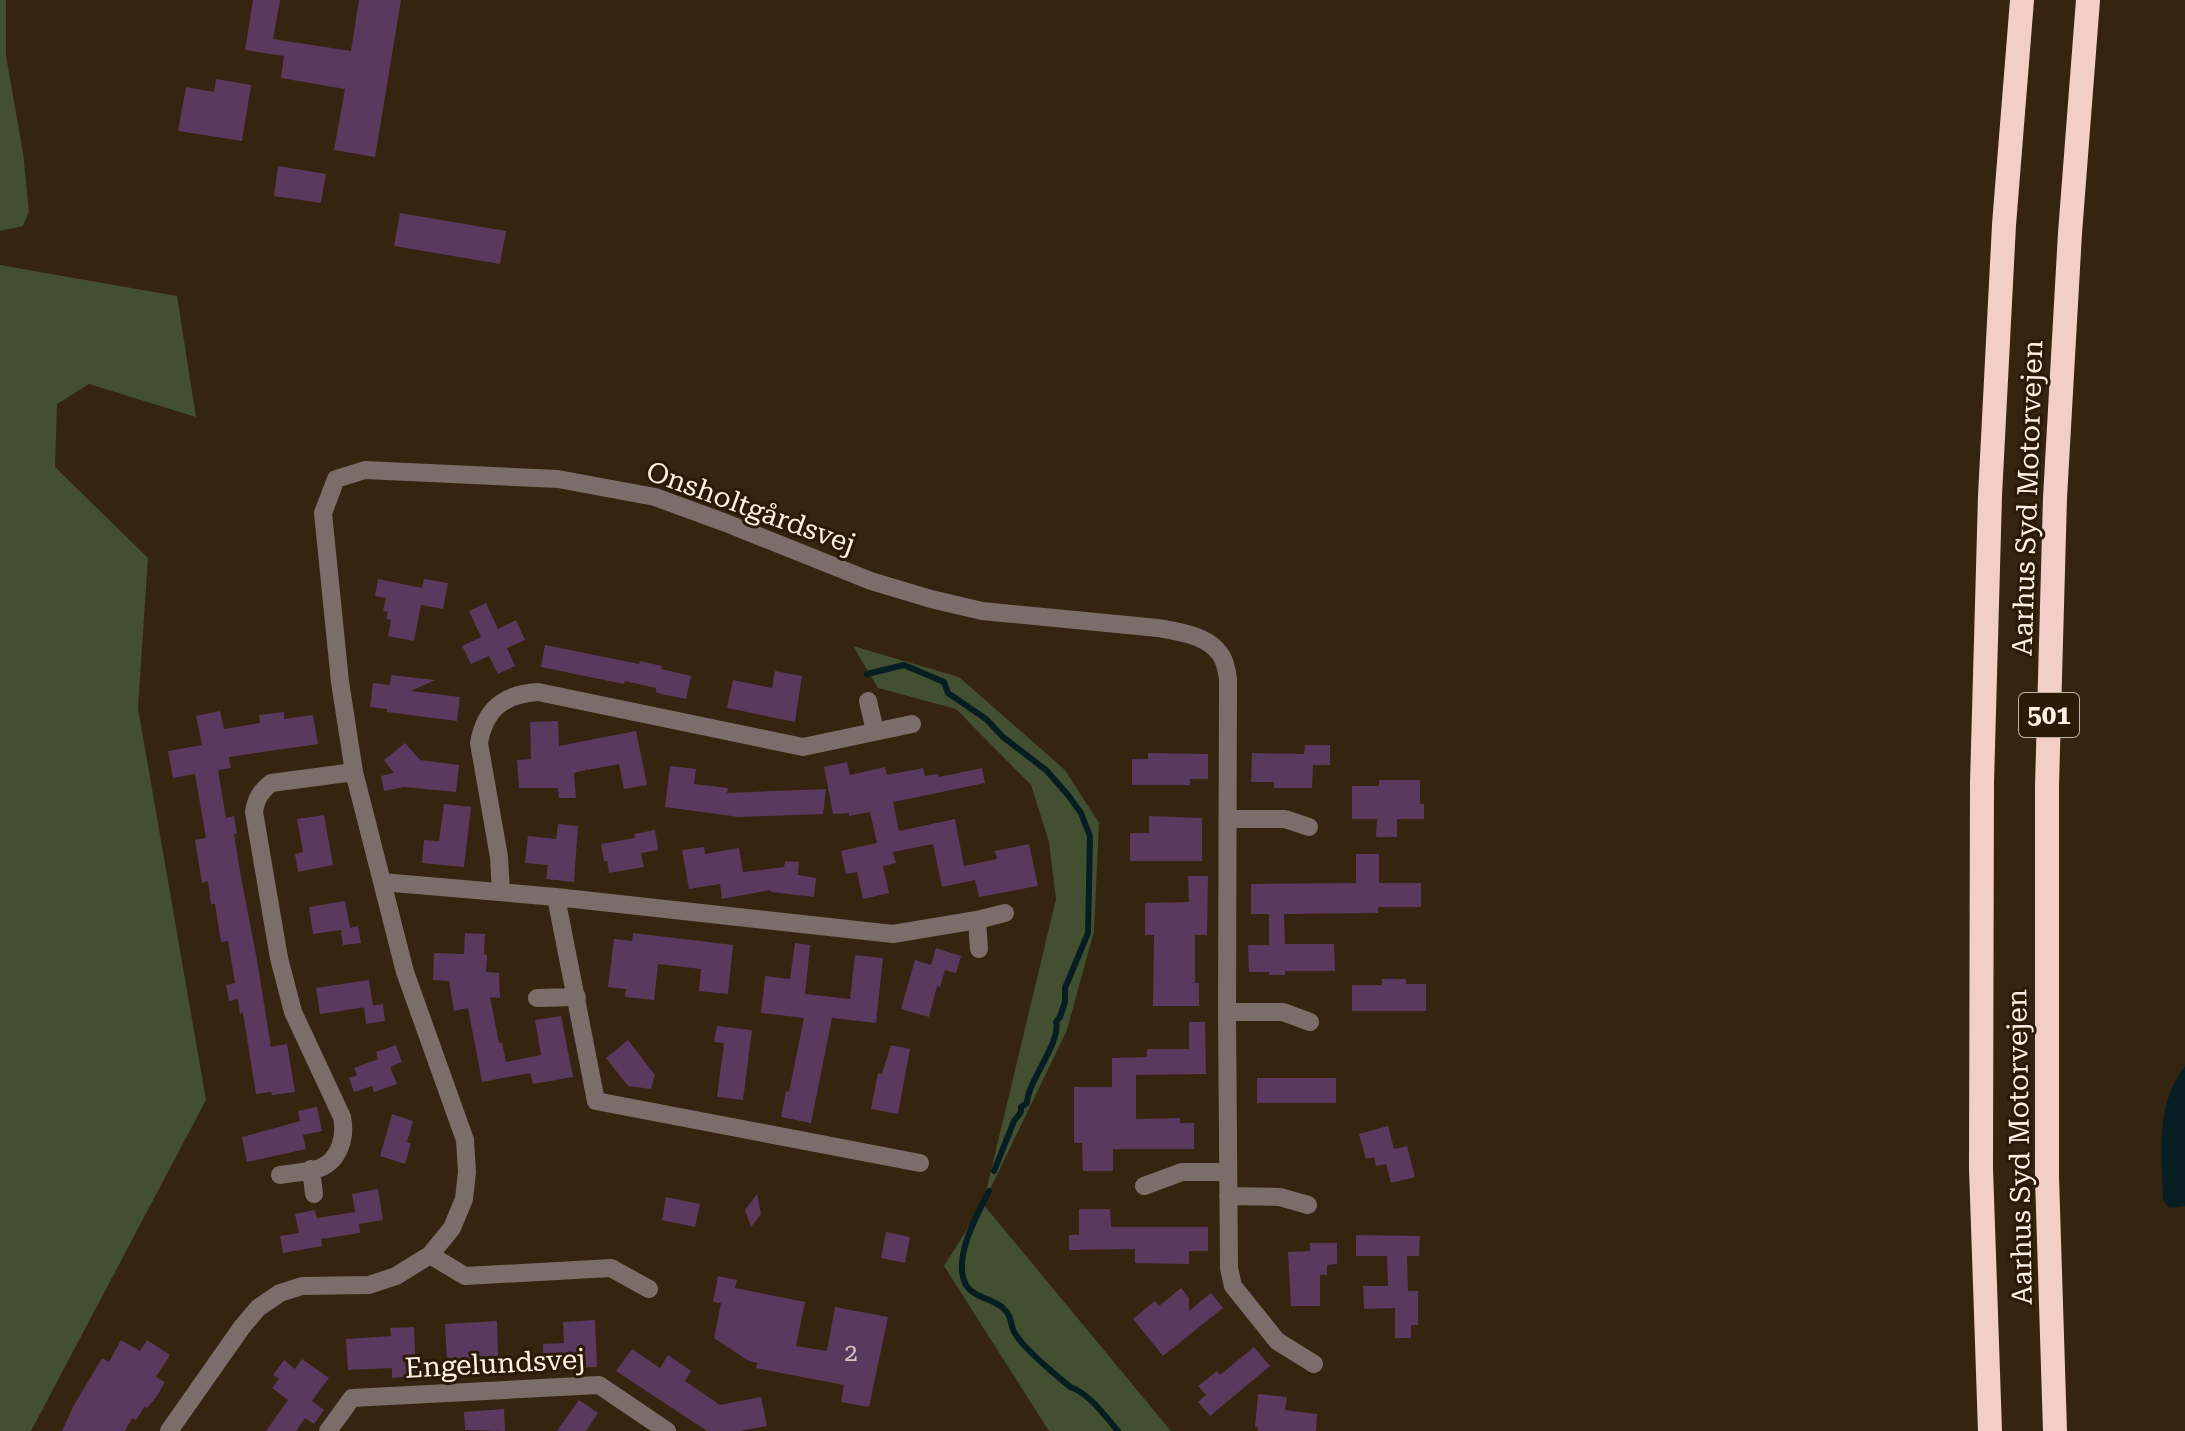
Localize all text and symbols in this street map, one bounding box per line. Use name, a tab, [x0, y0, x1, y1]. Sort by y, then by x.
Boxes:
street label: Aarhus Syd Motorvejen	[2005, 340, 2050, 656]
street label: Onsholtgårdsvej	[642, 454, 860, 561]
road number: 501	[2019, 693, 2079, 737]
street label: Aarhus Syd Motorvejen	[2000, 989, 2039, 1305]
house number: 2	[844, 1339, 858, 1367]
street label: Engelundsvej	[404, 1342, 586, 1385]

